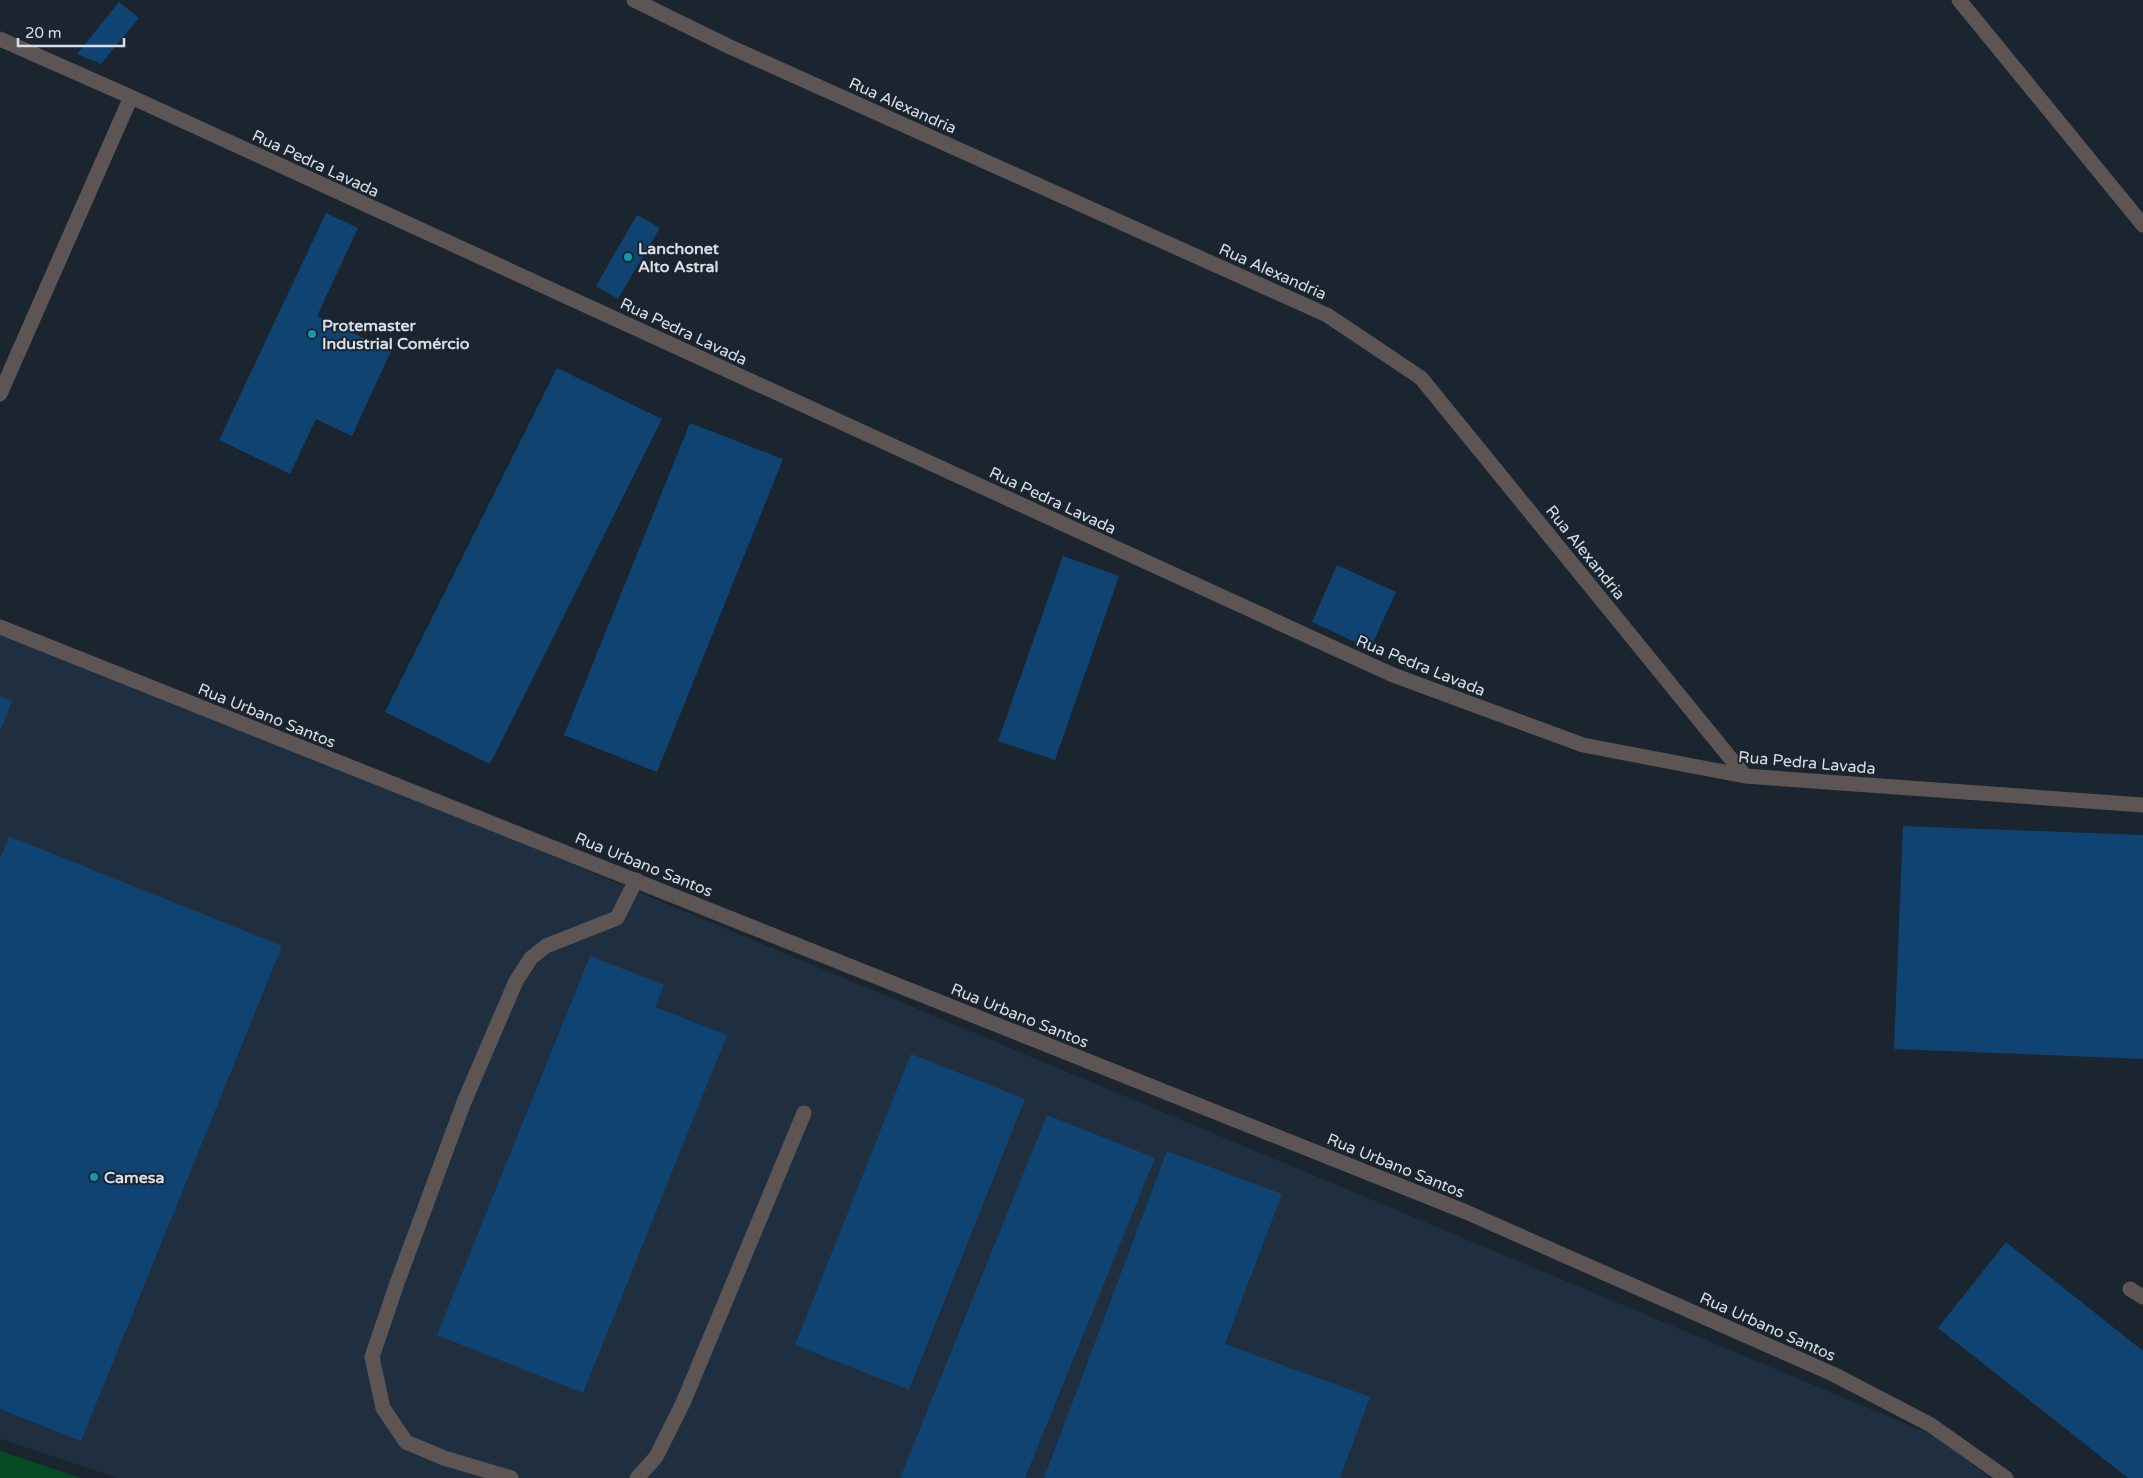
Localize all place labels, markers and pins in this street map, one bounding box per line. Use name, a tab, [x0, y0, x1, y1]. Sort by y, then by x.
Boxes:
place label: Lanchonet Alto Astral	[638, 239, 720, 277]
marker: Lanchonet Alto Astral	[622, 251, 634, 263]
place label: Protemaster Industrial Comércio	[322, 316, 470, 354]
marker: Protemaster Industrial Comércio	[306, 328, 318, 340]
place label: Camesa	[104, 1168, 165, 1188]
marker: Camesa	[88, 1171, 100, 1183]

